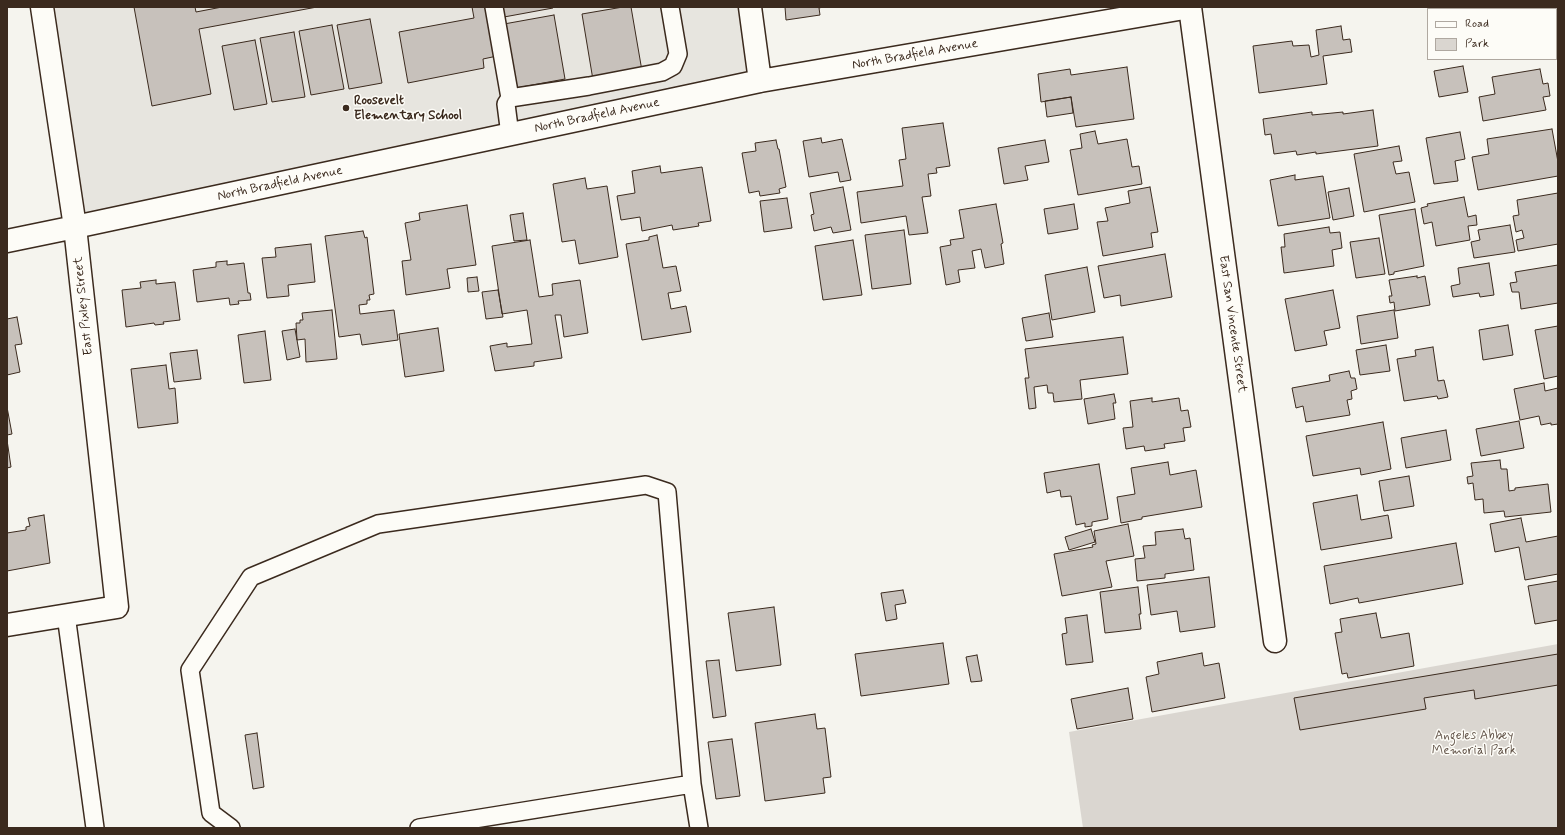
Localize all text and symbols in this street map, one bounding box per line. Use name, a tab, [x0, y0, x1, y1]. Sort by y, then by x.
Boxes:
legend	[1427, 8, 1557, 60]
text: Road	[1465, 16, 1489, 32]
street label: North Bradfield Avenue	[851, 36, 979, 74]
text: Park	[1465, 36, 1489, 52]
place label: Roosevelt Elementary School	[354, 93, 462, 124]
street label: North Bradfield Avenue	[533, 95, 661, 137]
marker: Roosevelt Elementary School	[341, 103, 351, 113]
street label: North Bradfield Avenue	[216, 163, 344, 205]
street label: East San Vincente Street	[1215, 254, 1249, 394]
street label: East Pixley Street	[71, 256, 97, 356]
park label: Angeles Abbey Memorial Park	[1432, 728, 1516, 759]

